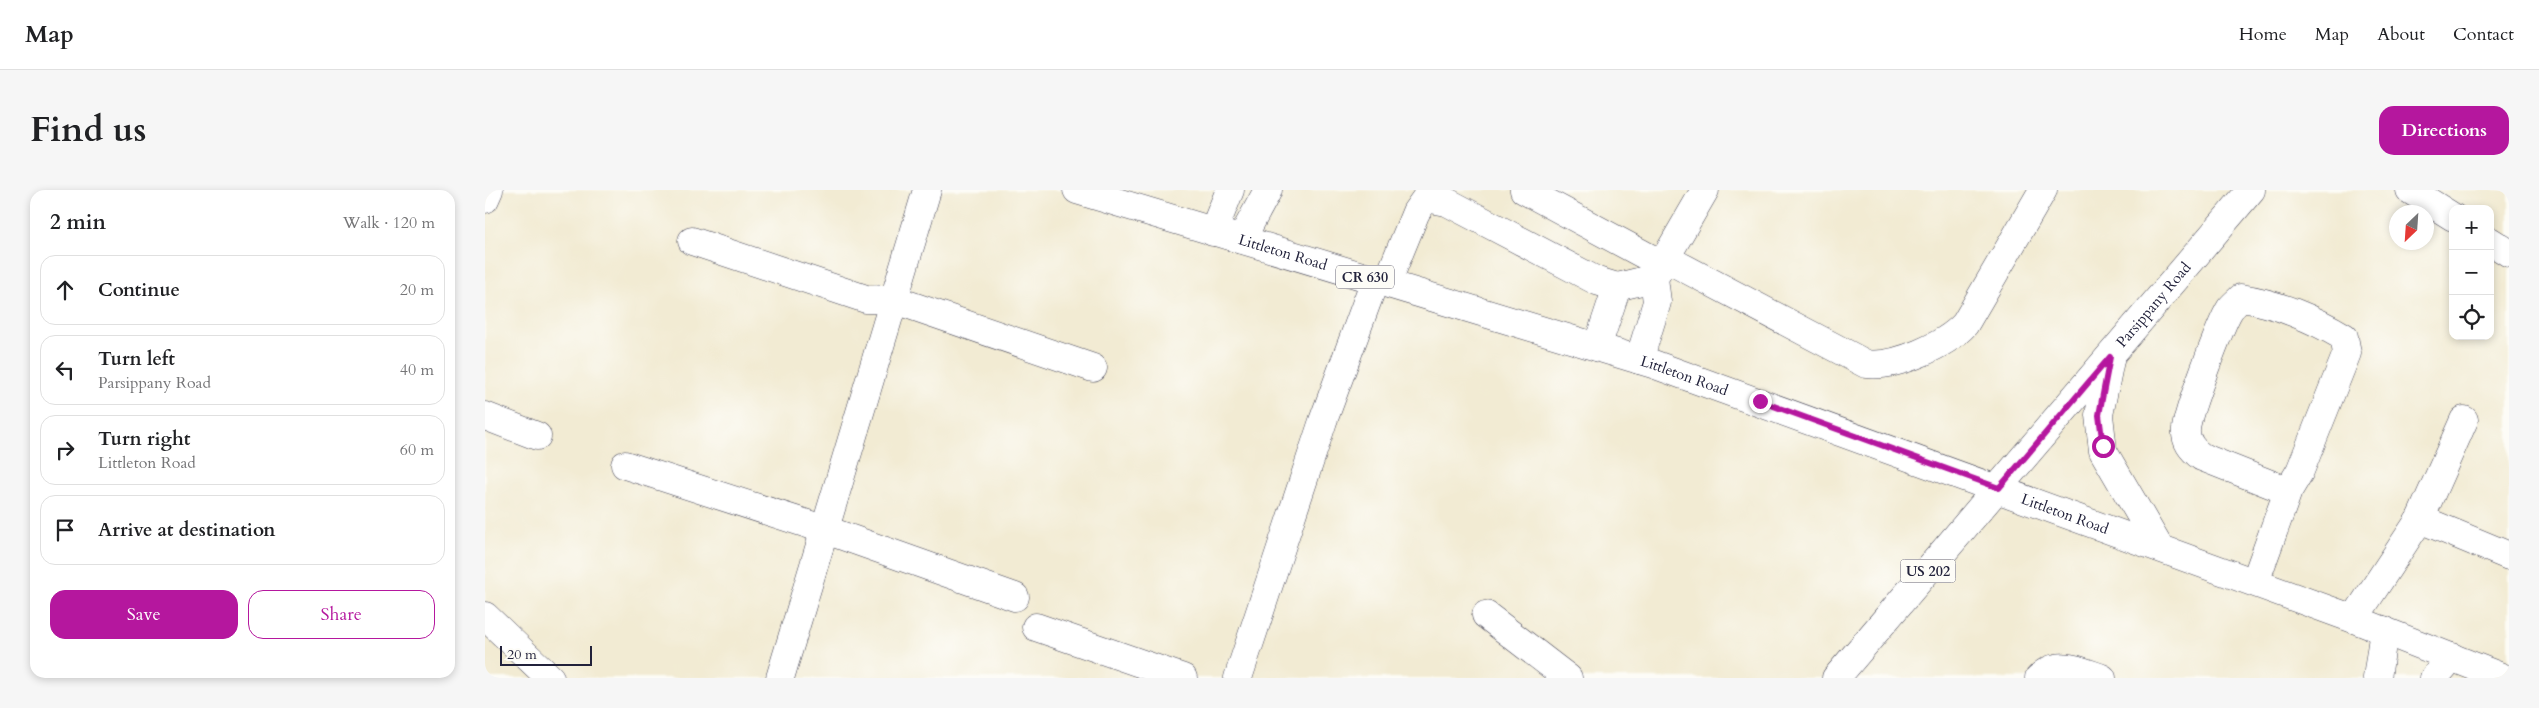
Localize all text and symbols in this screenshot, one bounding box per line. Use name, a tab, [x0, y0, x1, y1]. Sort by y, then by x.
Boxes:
text: Map	[25, 18, 74, 51]
text: Home	[2239, 22, 2287, 47]
text: Map	[2315, 22, 2349, 47]
text: About	[2377, 22, 2425, 47]
text: Contact	[2453, 22, 2514, 47]
text: Find us	[30, 106, 146, 154]
button: Directions	[2379, 106, 2509, 155]
north arrow	[2389, 205, 2434, 250]
map controls	[2449, 205, 2494, 340]
button: +	[2449, 205, 2494, 250]
text: 2 min	[50, 208, 106, 237]
text: Walk · 120 m	[343, 212, 435, 234]
street label: Littleton Road	[1236, 229, 1330, 275]
button: −	[2449, 250, 2494, 295]
street label: Parsippany Road	[2111, 258, 2195, 352]
road number: CR 630	[1336, 265, 1394, 288]
icon: ahead	[51, 276, 79, 304]
text: Continue	[98, 277, 180, 303]
text: 20 m	[400, 279, 434, 301]
button: locate	[2449, 295, 2494, 340]
text: Turn left	[98, 346, 175, 372]
street label: Littleton Road	[1638, 351, 1731, 400]
icon: left	[51, 356, 79, 384]
text: 40 m	[400, 359, 434, 381]
text: Parsippany Road	[98, 372, 211, 394]
route end	[1749, 390, 1772, 413]
text: Turn right	[98, 426, 190, 452]
route start	[2092, 435, 2115, 458]
icon: right	[51, 436, 79, 464]
text: 60 m	[400, 439, 434, 461]
text: Littleton Road	[98, 452, 196, 474]
street label: Littleton Road	[2018, 489, 2111, 539]
icon: arrive	[51, 516, 79, 544]
text: Arrive at destination	[98, 517, 275, 543]
road number: US 202	[1901, 560, 1955, 582]
button: Save	[50, 590, 238, 639]
button: Share	[248, 590, 435, 639]
scale bar	[500, 643, 593, 666]
text: 20 m	[507, 645, 537, 664]

